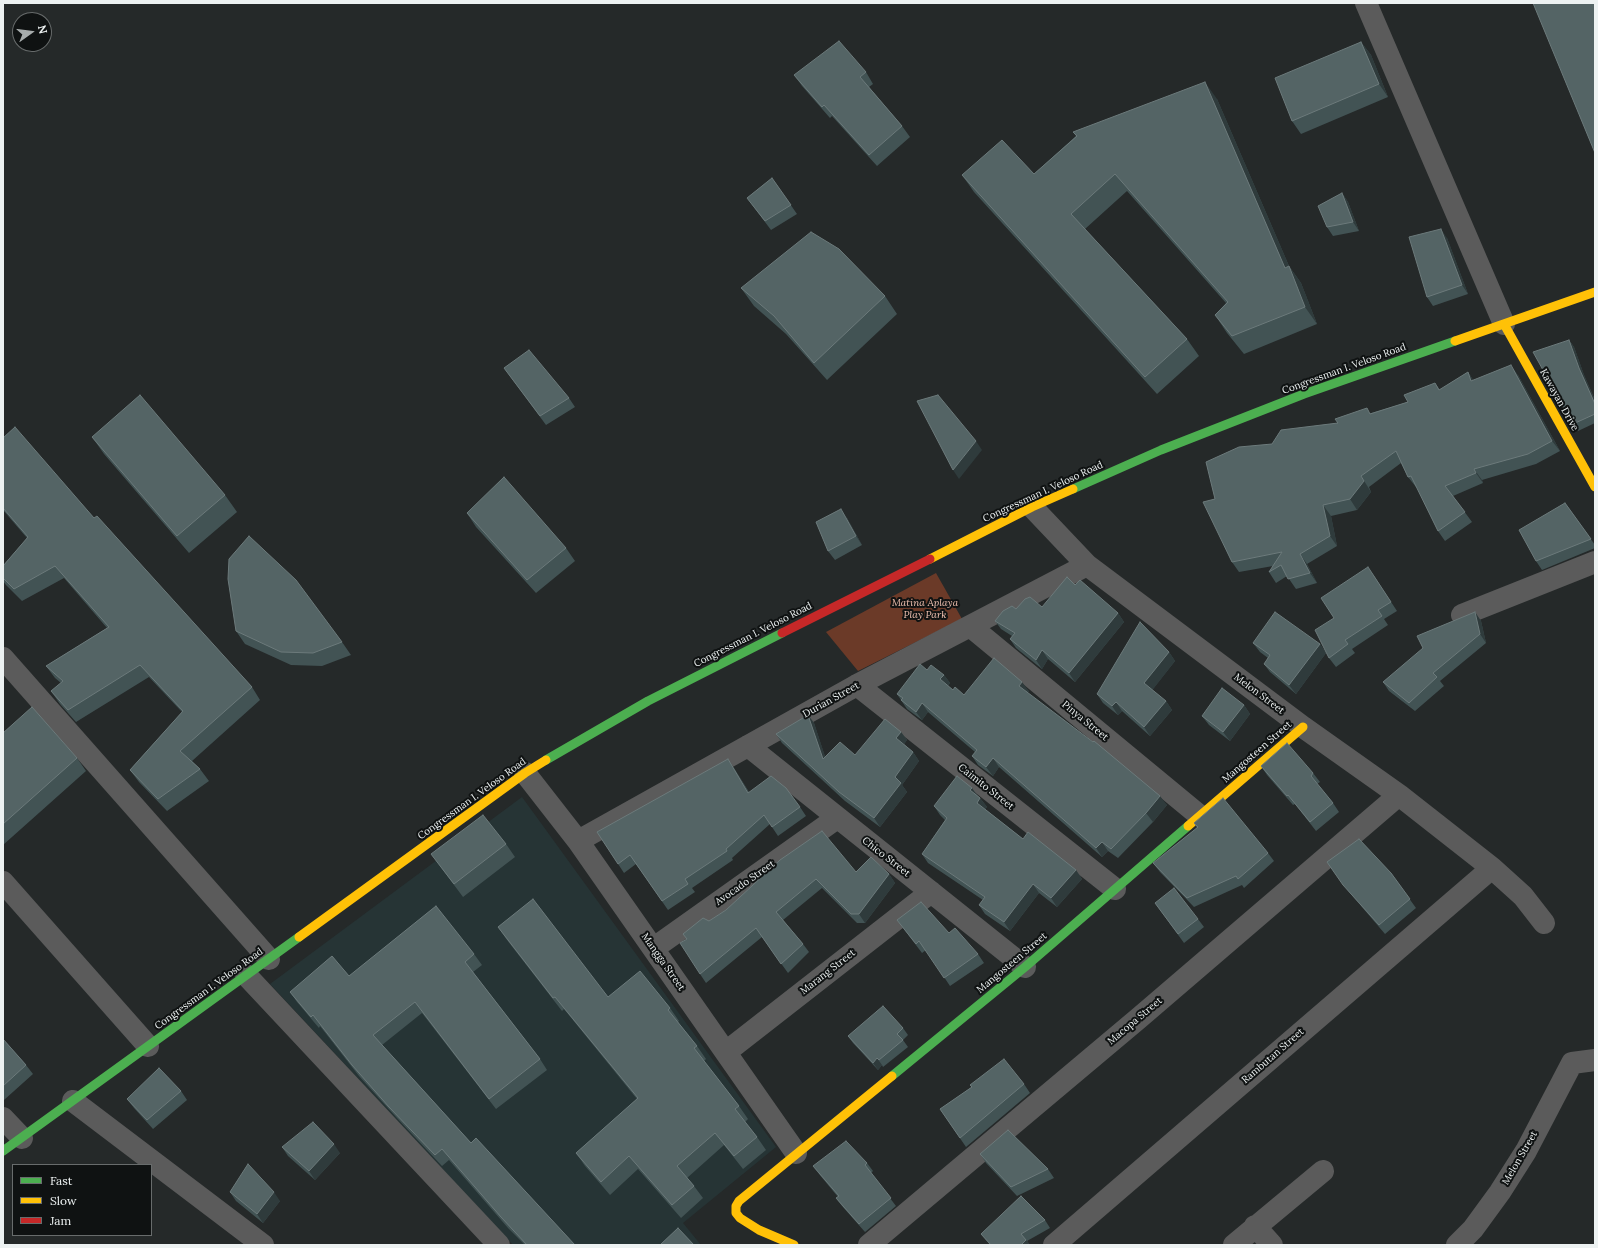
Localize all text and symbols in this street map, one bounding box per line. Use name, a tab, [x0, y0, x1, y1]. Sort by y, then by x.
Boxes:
north arrow	[12, 12, 52, 52]
text: N	[35, 24, 50, 35]
street label: Congressman I. Veloso Road	[1280, 341, 1408, 397]
street label: Kawayan Drive	[1537, 367, 1581, 433]
street label: Congressman I. Veloso Road	[981, 459, 1105, 525]
park label: Matina Aplaya Play Park	[892, 597, 958, 620]
street label: Congressman I. Veloso Road	[692, 600, 814, 670]
street label: Melon Street	[1231, 671, 1287, 717]
street label: Durian Street	[801, 680, 861, 720]
street label: Pinya Street	[1059, 699, 1111, 743]
street label: Mangosteen Street	[1220, 719, 1294, 785]
street label: Congressman I. Veloso Road	[415, 756, 529, 842]
street label: Caimito Street	[956, 761, 1016, 813]
street label: Chico Street	[859, 834, 913, 880]
street label: Avocado Street	[713, 858, 777, 908]
street label: Mangosteen Street	[974, 930, 1050, 996]
street label: Mangga Street	[639, 931, 687, 993]
street label: Congressman I. Veloso Road	[152, 946, 266, 1032]
street label: Marang Street	[798, 947, 858, 997]
street label: Macopa Street	[1105, 995, 1165, 1047]
street label: Rambutan Street	[1240, 1026, 1306, 1086]
street label: Melon Street	[1500, 1129, 1540, 1187]
legend	[12, 1164, 152, 1236]
text: Fast	[50, 1173, 73, 1188]
text: Slow	[50, 1193, 77, 1208]
text: Jam	[50, 1213, 71, 1228]

